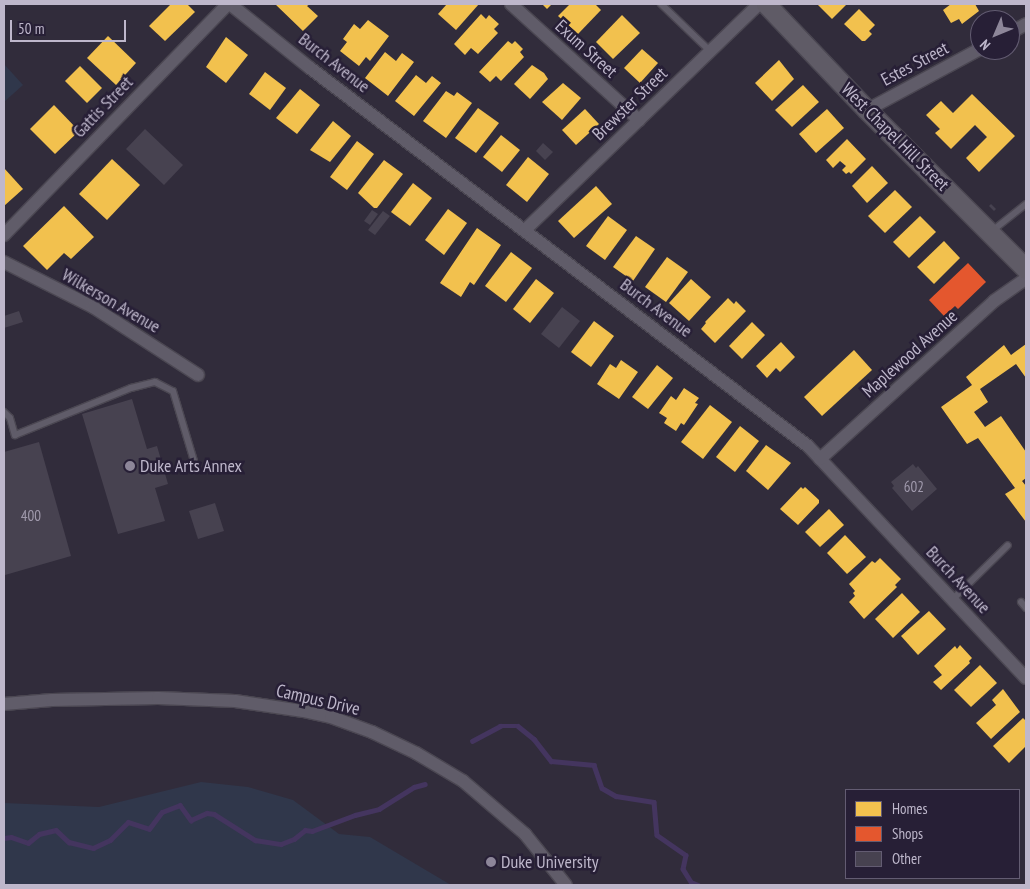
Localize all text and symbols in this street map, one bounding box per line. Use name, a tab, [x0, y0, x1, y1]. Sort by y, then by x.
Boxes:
scale bar	[12, 10, 129, 42]
north arrow	[970, 10, 1020, 60]
street label: Exum Street	[551, 16, 621, 82]
text: 50 m	[18, 19, 44, 38]
street label: Burch Avenue	[294, 28, 374, 98]
text: N	[976, 36, 994, 54]
street label: Estes Street	[878, 37, 952, 91]
street label: Brewster Street	[588, 63, 672, 145]
street label: Gattis Street	[68, 72, 138, 142]
street label: West Chapel Hill Street	[837, 79, 953, 195]
street label: Wilkerson Avenue	[58, 264, 164, 338]
street label: Burch Avenue	[616, 274, 696, 342]
street label: Maplewood Avenue	[858, 305, 962, 403]
place label: Duke Arts Annex	[140, 455, 243, 477]
marker: Duke Arts Annex	[124, 460, 136, 472]
house number: 602	[904, 478, 924, 496]
house number: 400	[21, 507, 41, 525]
street label: Burch Avenue	[921, 542, 995, 618]
street label: Campus Drive	[274, 680, 362, 720]
legend	[845, 789, 1020, 879]
text: Homes	[892, 799, 928, 818]
text: Shops	[892, 824, 923, 843]
text: Other	[892, 849, 921, 868]
place label: Duke University	[501, 851, 598, 873]
marker: Duke University	[485, 856, 497, 868]

